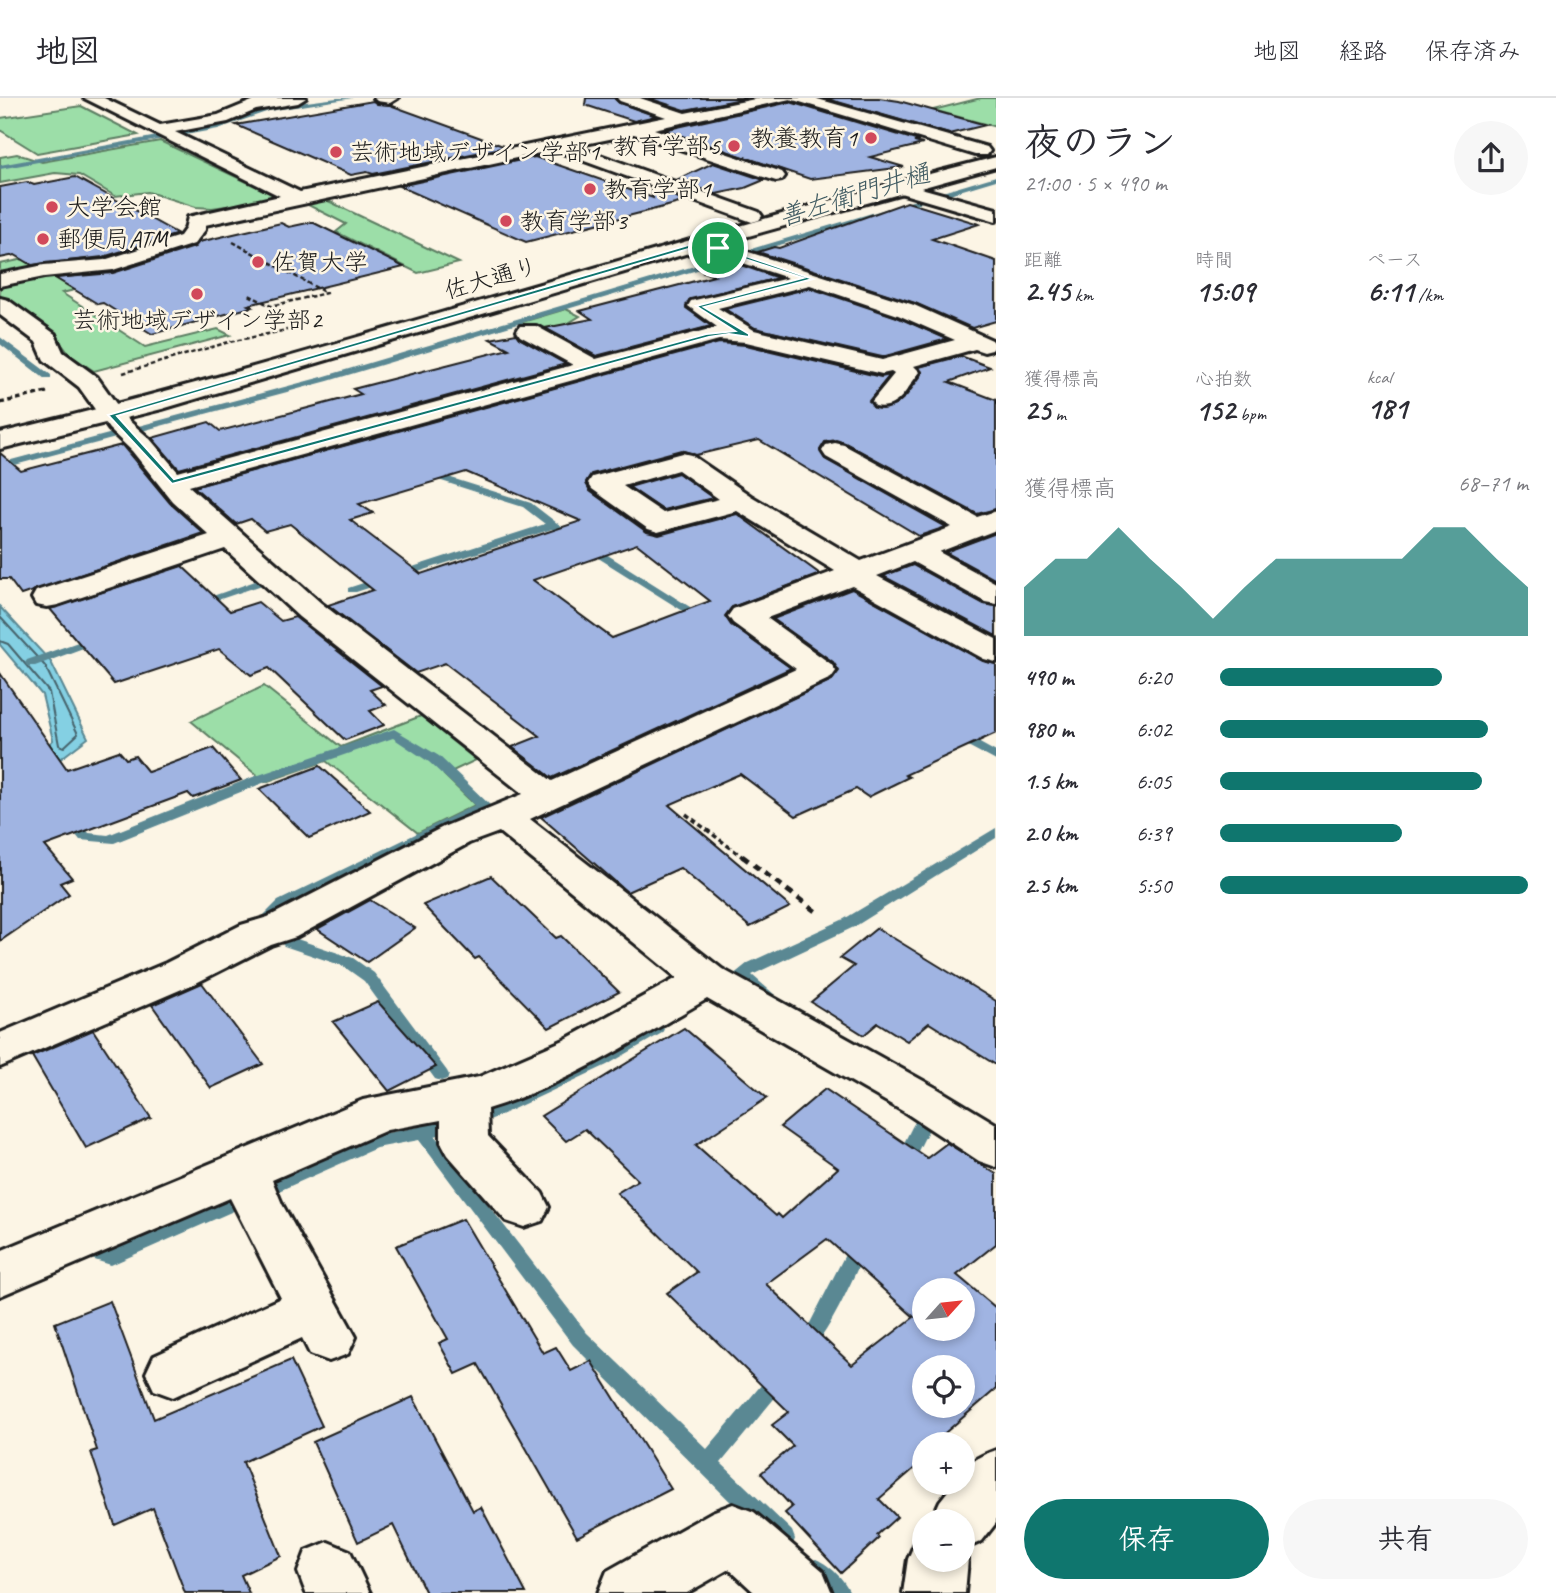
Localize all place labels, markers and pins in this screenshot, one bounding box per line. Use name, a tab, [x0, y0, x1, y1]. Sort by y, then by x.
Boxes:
place label: 教養教育1	[750, 123, 858, 153]
marker: 教養教育1	[863, 130, 879, 146]
place label: 教育学部5	[613, 131, 721, 161]
place label: 芸術地域デザイン学部1	[350, 137, 601, 167]
marker: 教育学部5	[726, 138, 742, 154]
marker: 芸術地域デザイン学部1	[328, 144, 344, 160]
place label: 教育学部1	[604, 174, 712, 204]
marker: 教育学部1	[582, 181, 598, 197]
place label: 大学会館	[66, 192, 162, 222]
marker: 大学会館	[44, 199, 60, 215]
place label: 教育学部3	[520, 206, 629, 236]
marker: 教育学部3	[498, 213, 514, 229]
pin	[688, 218, 748, 278]
place label: 郵便局ATM	[57, 224, 169, 254]
marker: 郵便局ATM	[35, 231, 51, 247]
place label: 佐賀大学	[272, 247, 368, 277]
marker: 佐賀大学	[250, 254, 266, 270]
marker: 芸術地域デザイン学部2	[189, 286, 205, 302]
place label: 芸術地域デザイン学部2	[72, 305, 324, 335]

